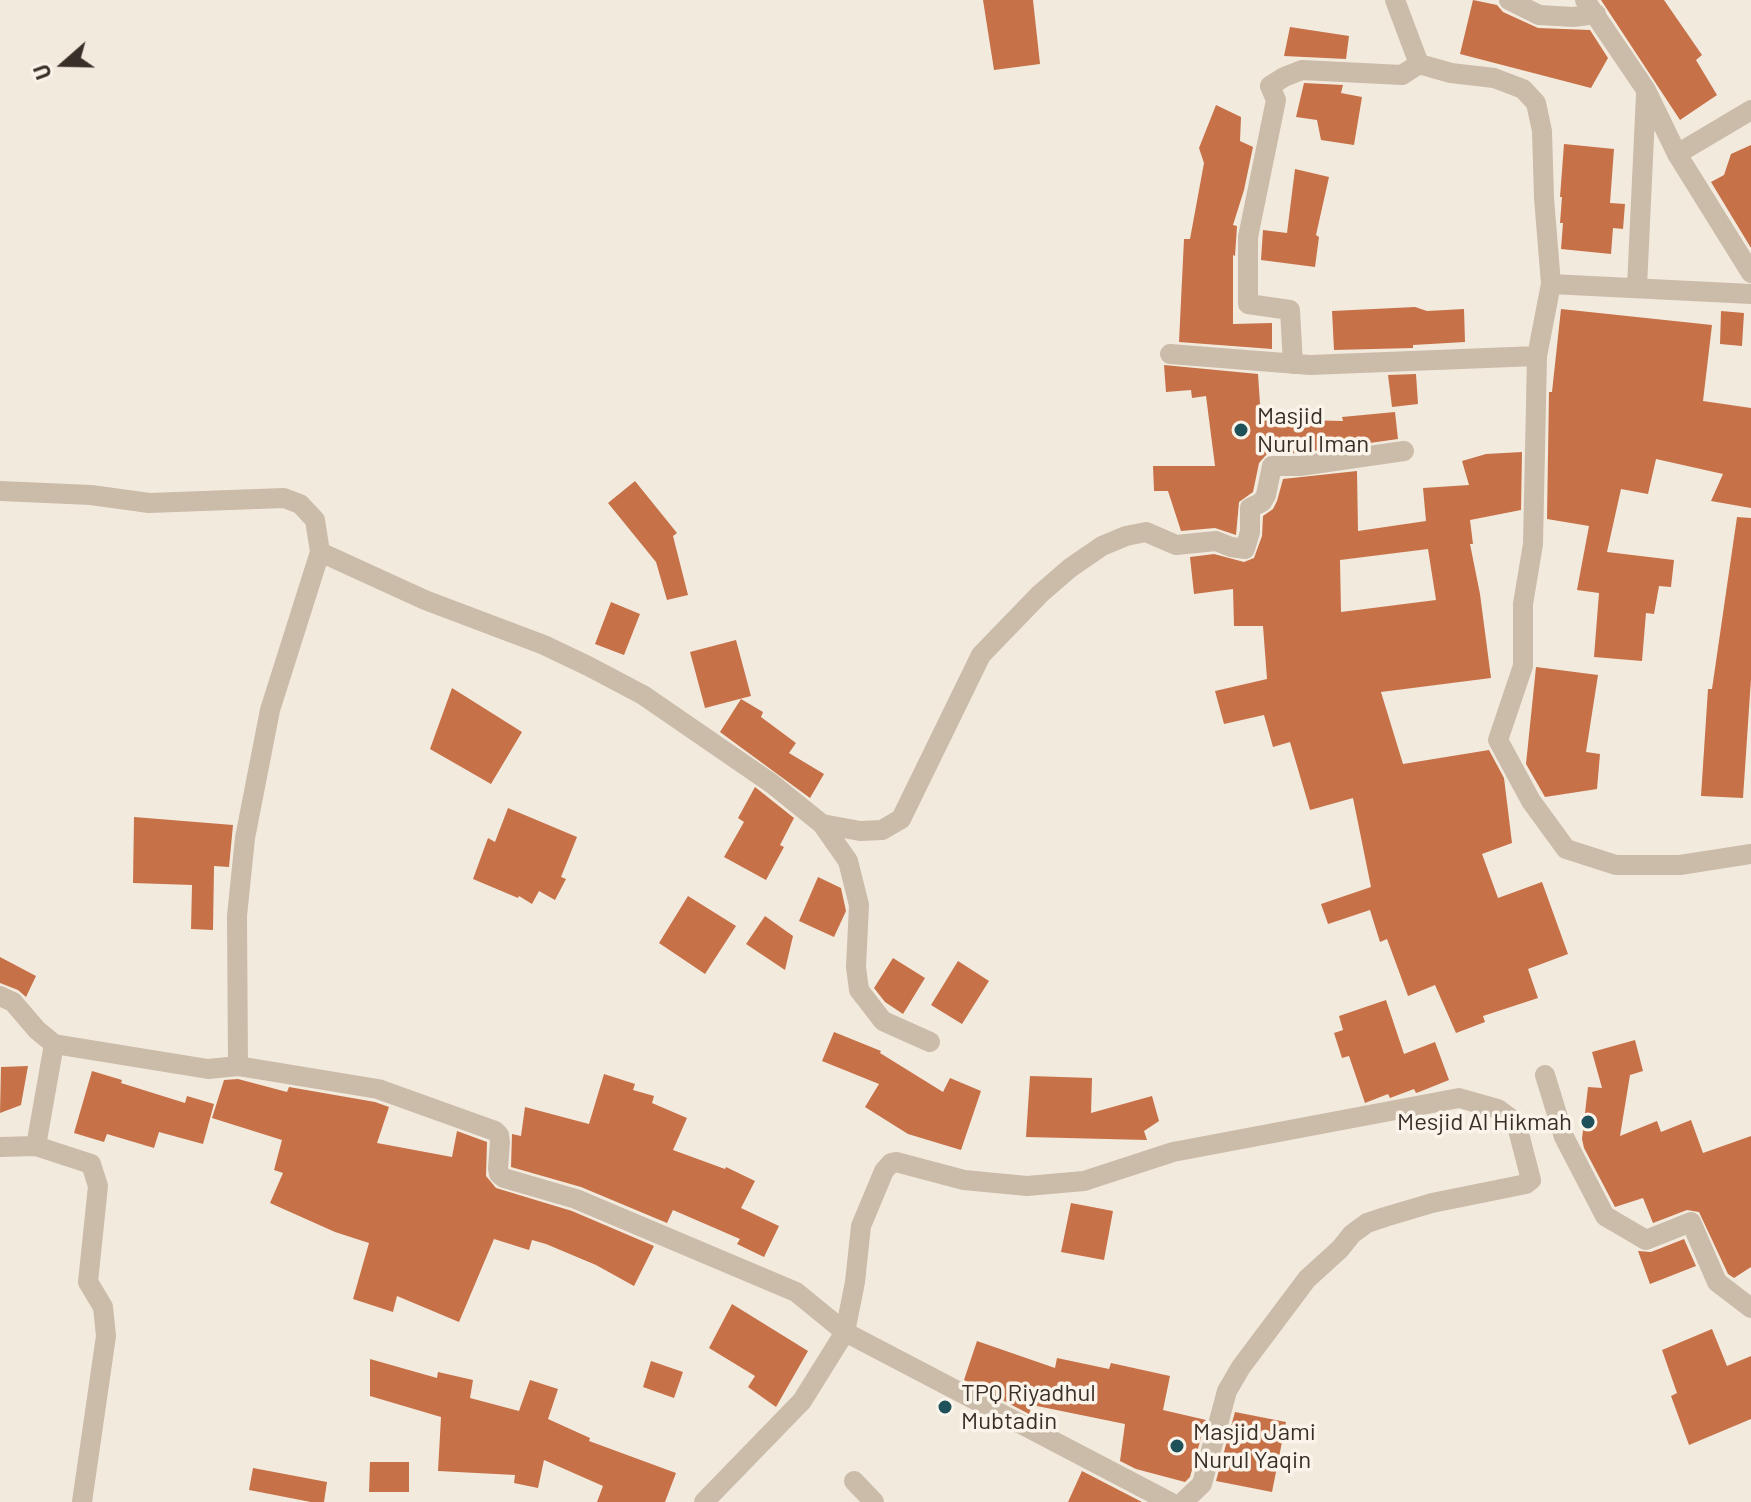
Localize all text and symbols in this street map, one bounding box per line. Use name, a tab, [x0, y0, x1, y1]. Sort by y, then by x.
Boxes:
north arrow	[24, 24, 104, 104]
text: U	[27, 61, 56, 83]
place label: Masjid Nurul Iman	[1257, 402, 1369, 458]
marker: Masjid Nurul Iman	[1232, 421, 1250, 439]
place label: Mesjid Al Hikmah	[1397, 1108, 1572, 1136]
marker: Mesjid Al Hikmah	[1579, 1113, 1597, 1131]
place label: TPQ Riyadhul Mubtadin	[961, 1379, 1096, 1435]
marker: TPQ Riyadhul Mubtadin	[936, 1398, 954, 1416]
place label: Masjid Jami Nurul Yaqin	[1193, 1418, 1316, 1474]
marker: Masjid Jami Nurul Yaqin	[1168, 1437, 1186, 1455]

